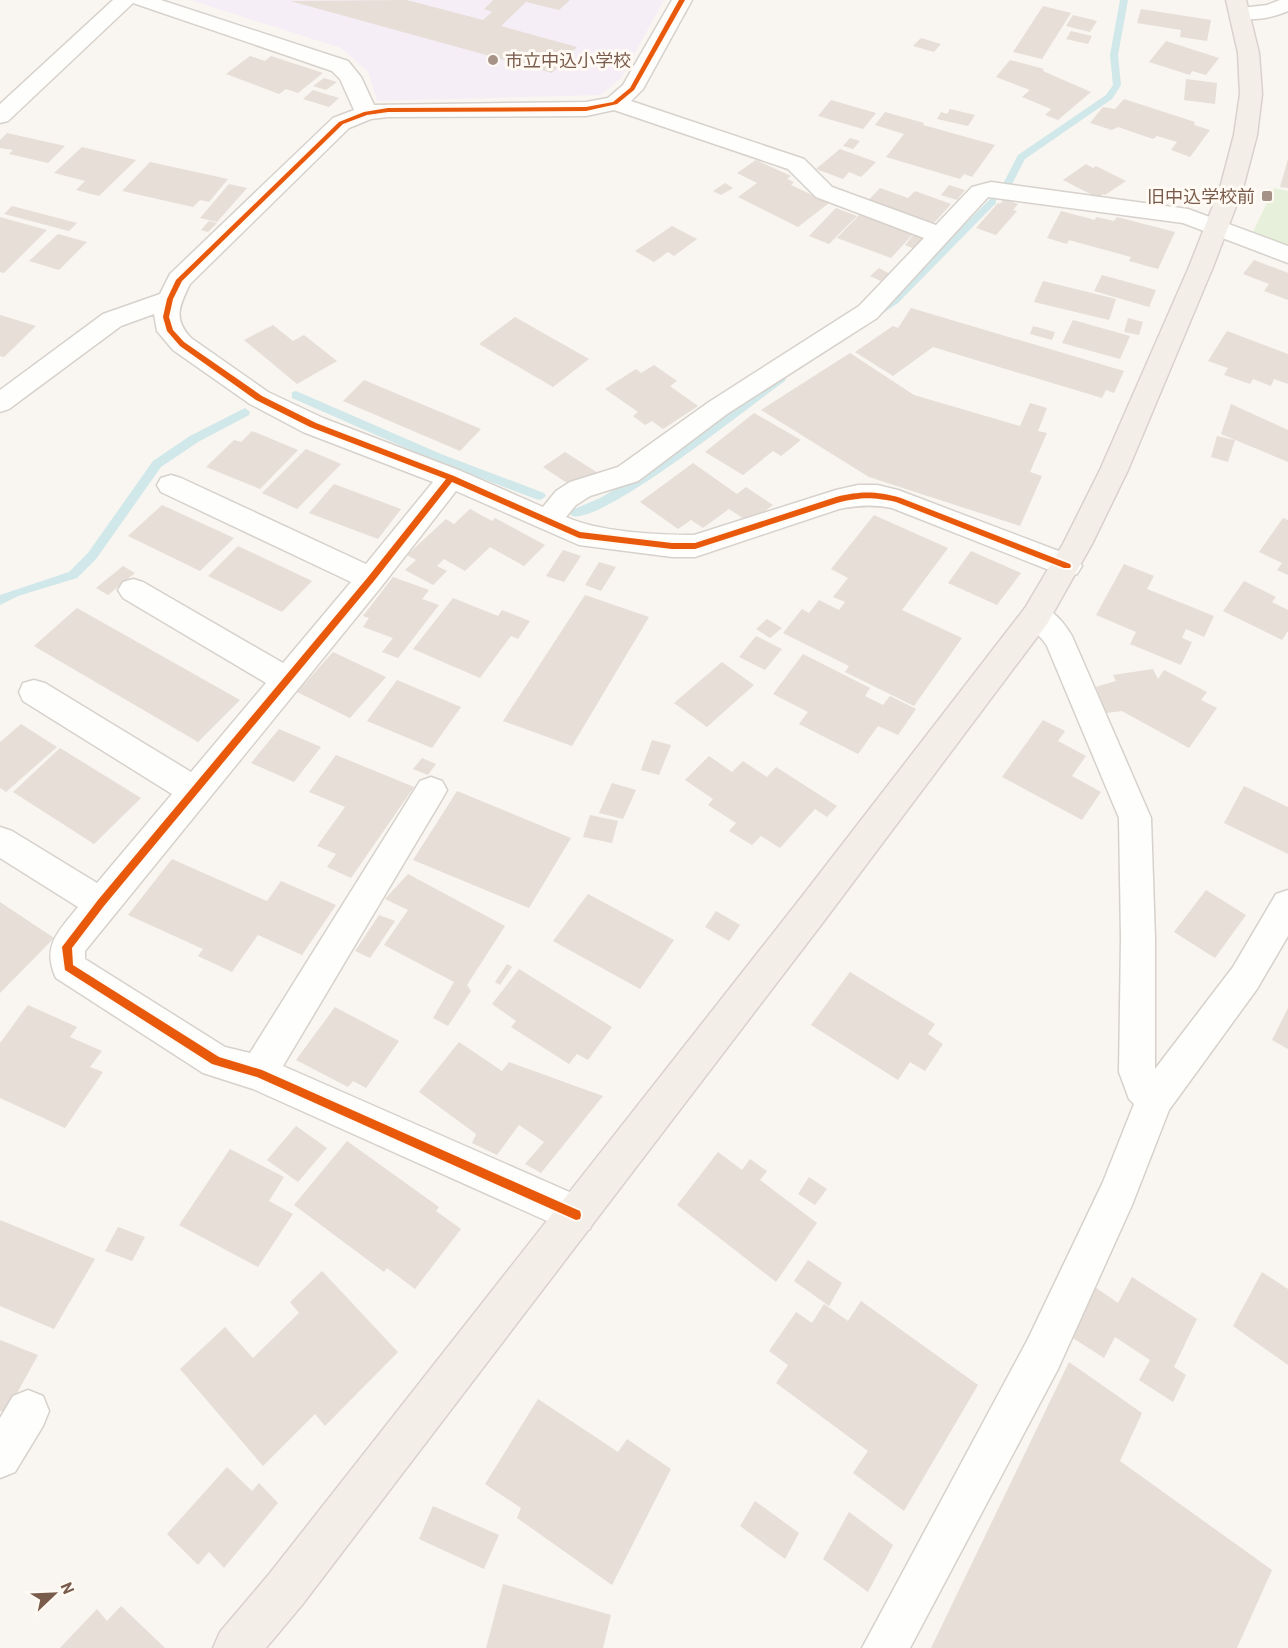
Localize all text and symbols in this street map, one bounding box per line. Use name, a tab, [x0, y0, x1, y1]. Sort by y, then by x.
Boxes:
place label: 市立中込小学校	[505, 49, 631, 71]
marker: 市立中込小学校	[486, 53, 500, 67]
place label: 旧中込学校前	[1147, 185, 1255, 207]
marker: 旧中込学校前	[1260, 189, 1274, 203]
north arrow	[24, 1564, 84, 1624]
text: N	[57, 1579, 79, 1597]

